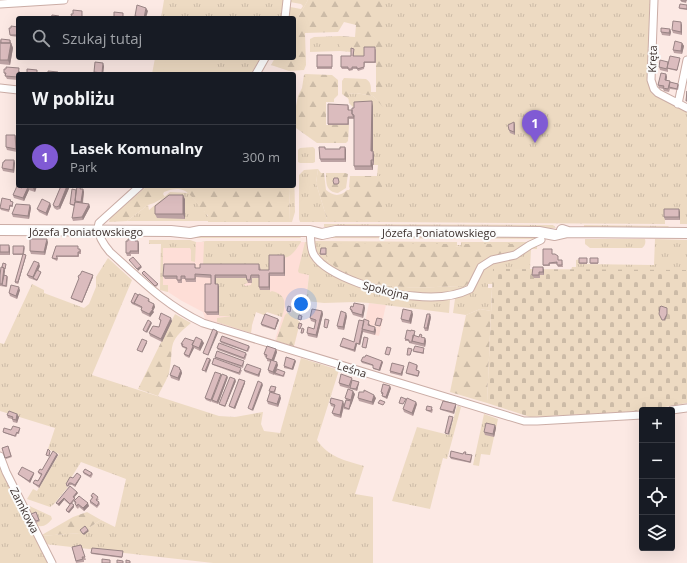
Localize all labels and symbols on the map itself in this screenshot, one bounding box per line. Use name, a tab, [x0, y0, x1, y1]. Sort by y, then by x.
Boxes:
street label: Kręta	[644, 45, 660, 73]
pin: 1	[522, 110, 548, 143]
street label: Józefa Poniatowskiego	[28, 224, 143, 239]
street label: Józefa Poniatowskiego	[381, 225, 496, 240]
street label: Spokojna	[361, 277, 411, 303]
your location	[291, 294, 311, 314]
street label: Leśna	[335, 357, 369, 381]
street label: Zamkowa	[7, 484, 43, 536]

